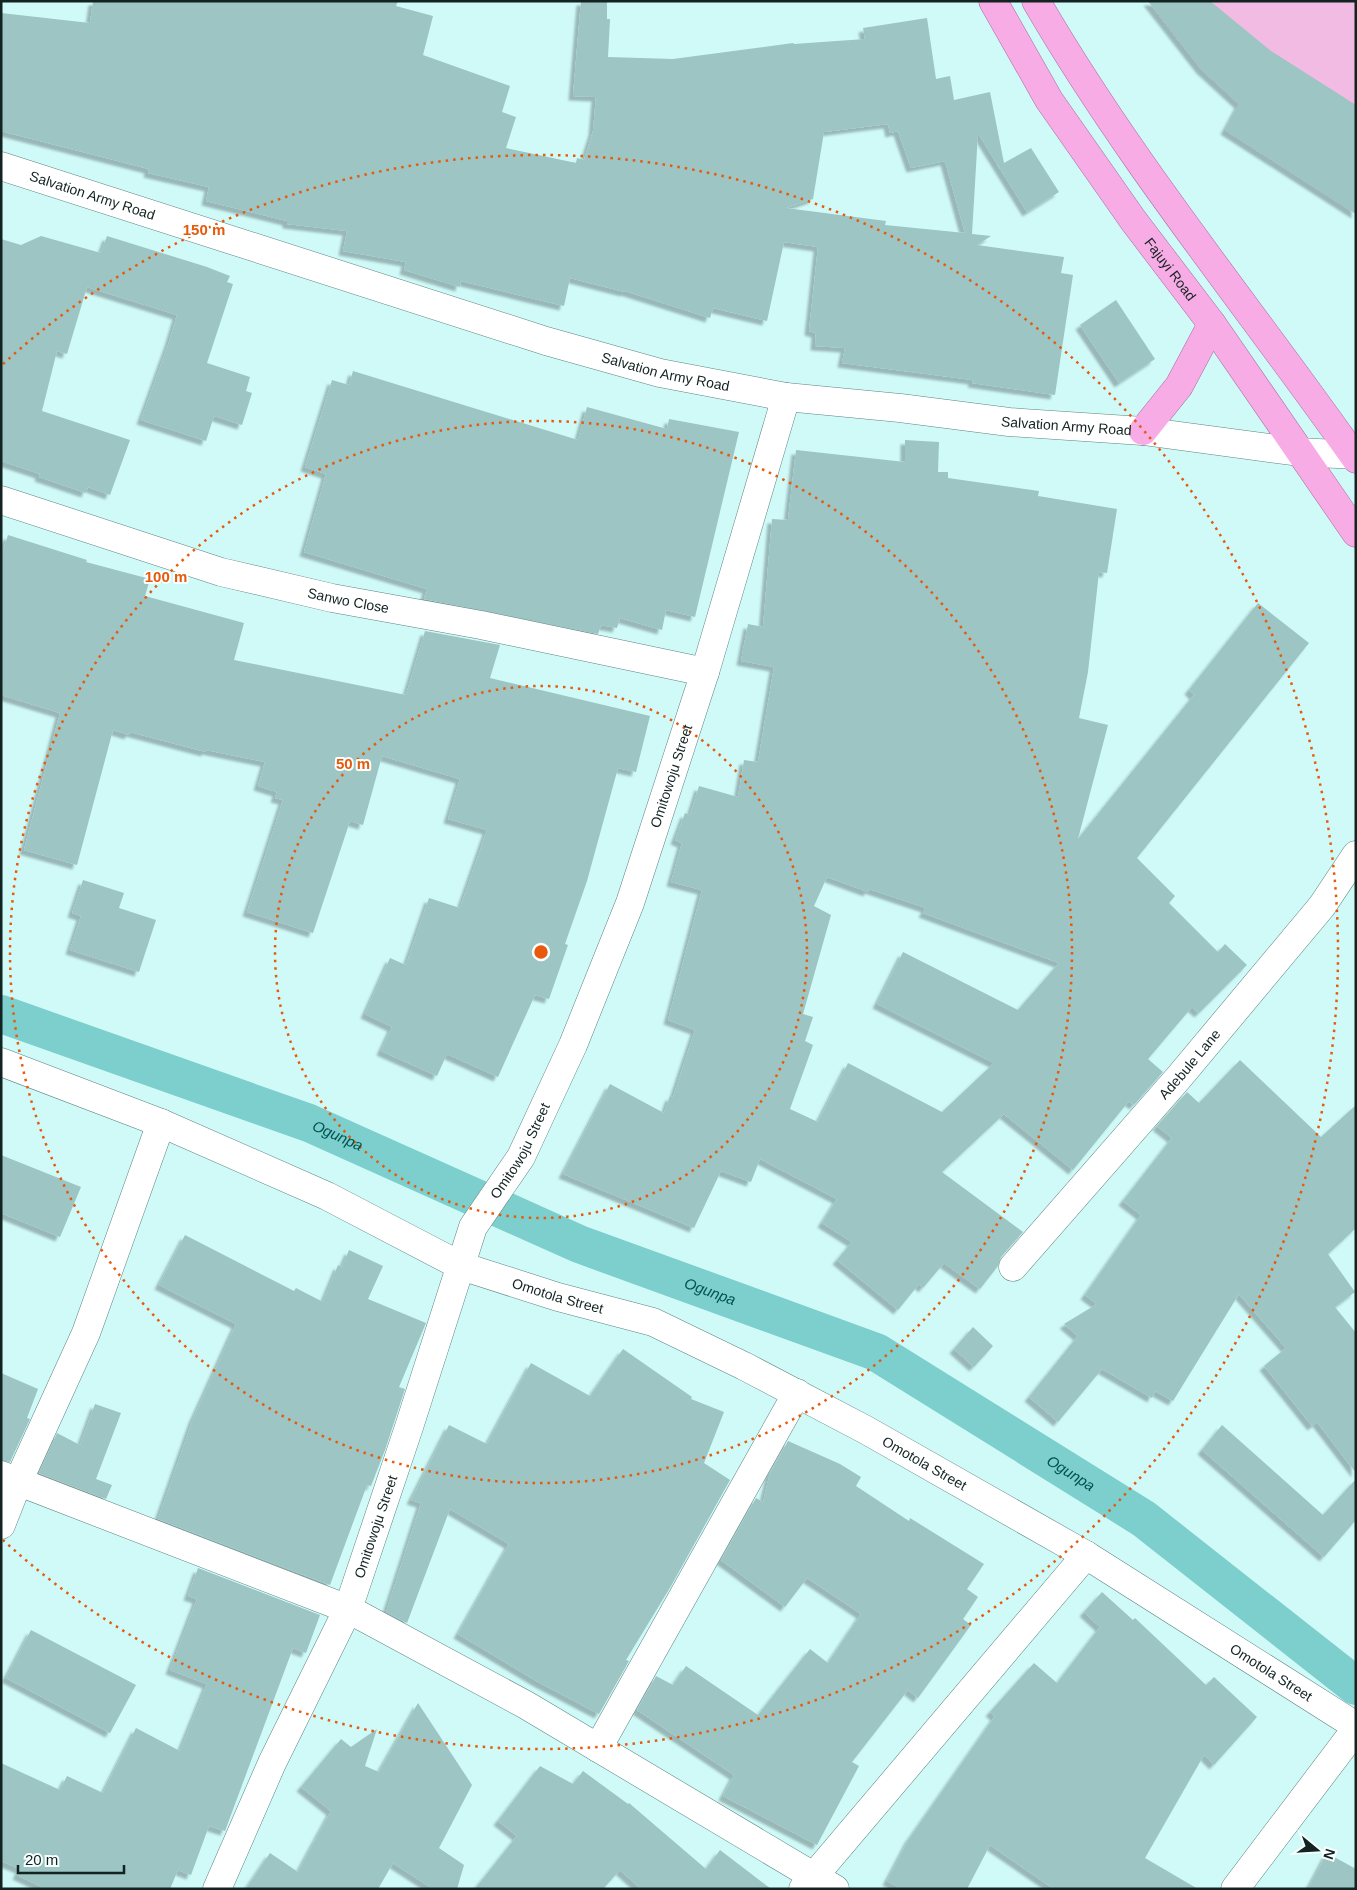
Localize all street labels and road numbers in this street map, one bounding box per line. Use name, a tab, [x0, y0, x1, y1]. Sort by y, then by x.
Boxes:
street label: Salvation Army Road	[28, 168, 157, 223]
street label: Fajuyi Road	[1141, 235, 1199, 304]
street label: Salvation Army Road	[600, 349, 731, 394]
street label: Salvation Army Road	[1000, 413, 1132, 438]
street label: Sanwo Close	[306, 585, 391, 616]
street label: Omitowoju Street	[647, 722, 695, 830]
street label: Adebule Lane	[1156, 1026, 1224, 1102]
street label: Omitowoju Street	[487, 1100, 553, 1202]
street label: Omotola Street	[510, 1275, 605, 1317]
street label: Omotola Street	[880, 1433, 970, 1494]
street label: Omitowoju Street	[351, 1473, 400, 1580]
street label: Omotola Street	[1227, 1640, 1315, 1704]

